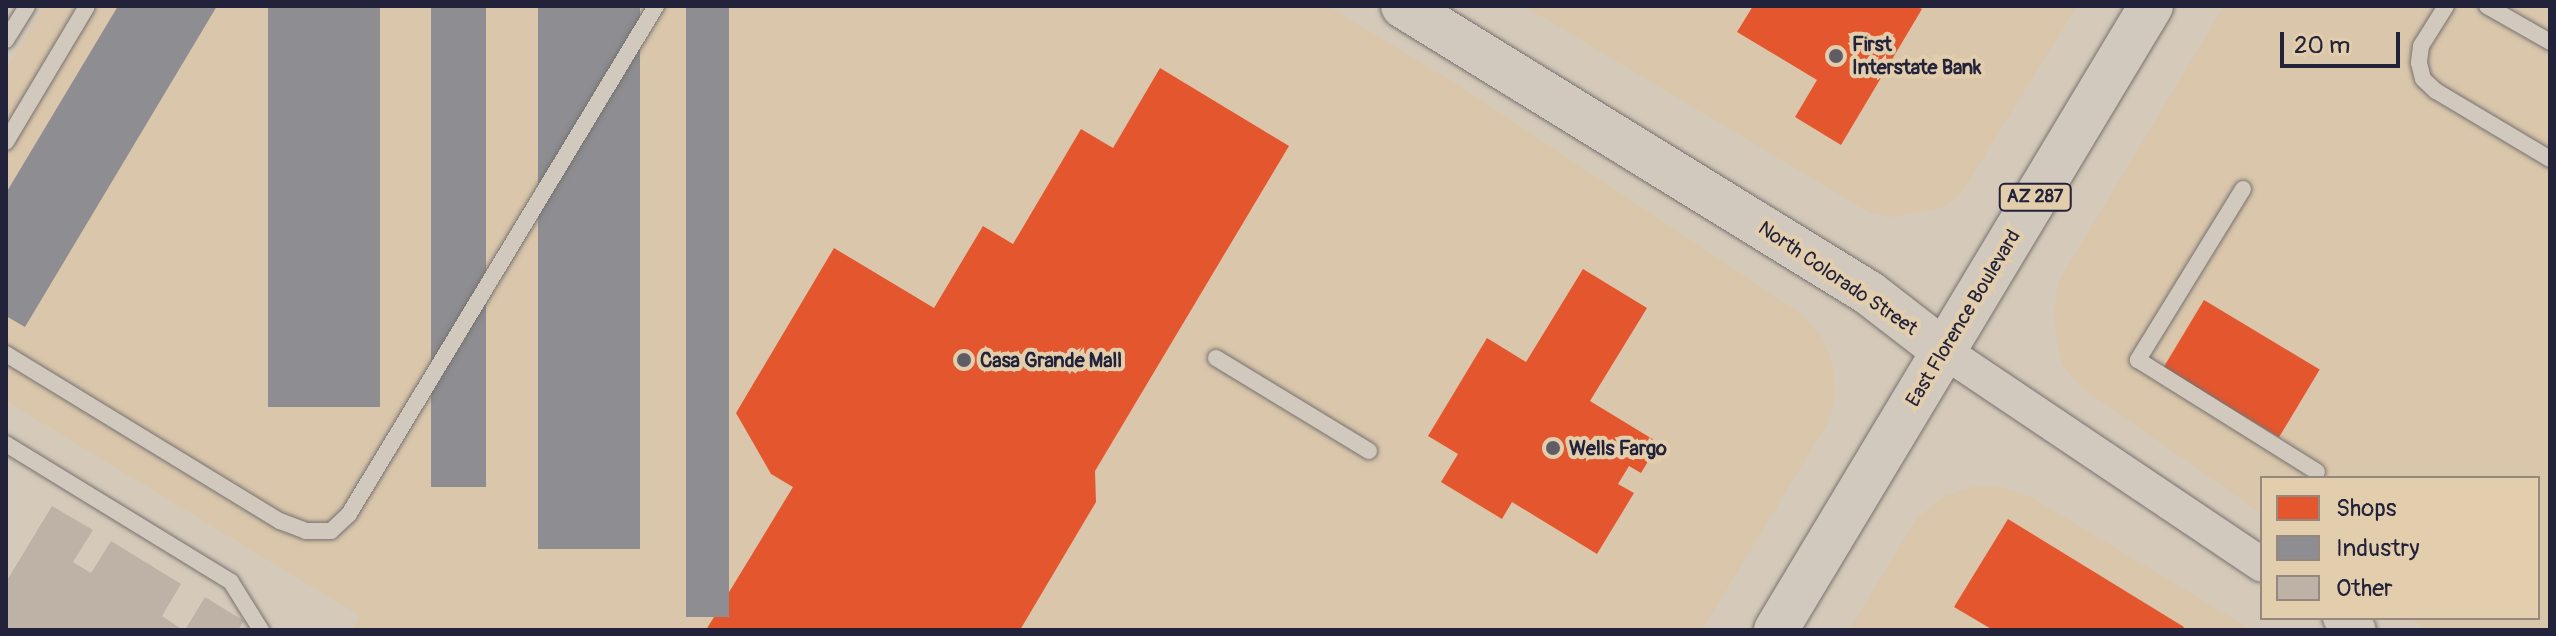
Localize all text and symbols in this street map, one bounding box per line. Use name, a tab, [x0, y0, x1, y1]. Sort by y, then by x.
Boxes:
scale bar	[2284, 16, 2404, 66]
text: 20 m	[2294, 31, 2350, 60]
place label: First Interstate Bank	[1852, 32, 1981, 79]
marker: First Interstate Bank	[1827, 47, 1845, 65]
road number: AZ 287	[1997, 183, 2073, 211]
street label: North Colorado Street	[1754, 216, 1922, 340]
street label: East Florence Boulevard	[1901, 225, 2025, 411]
place label: Casa Grande Mall	[980, 348, 1122, 372]
marker: Casa Grande Mall	[955, 351, 973, 369]
place label: Wells Fargo	[1569, 436, 1667, 460]
marker: Wells Fargo	[1544, 439, 1562, 457]
legend	[2260, 476, 2540, 620]
text: Shops	[2336, 494, 2396, 523]
text: Industry	[2336, 534, 2419, 563]
text: Other	[2336, 574, 2393, 603]

